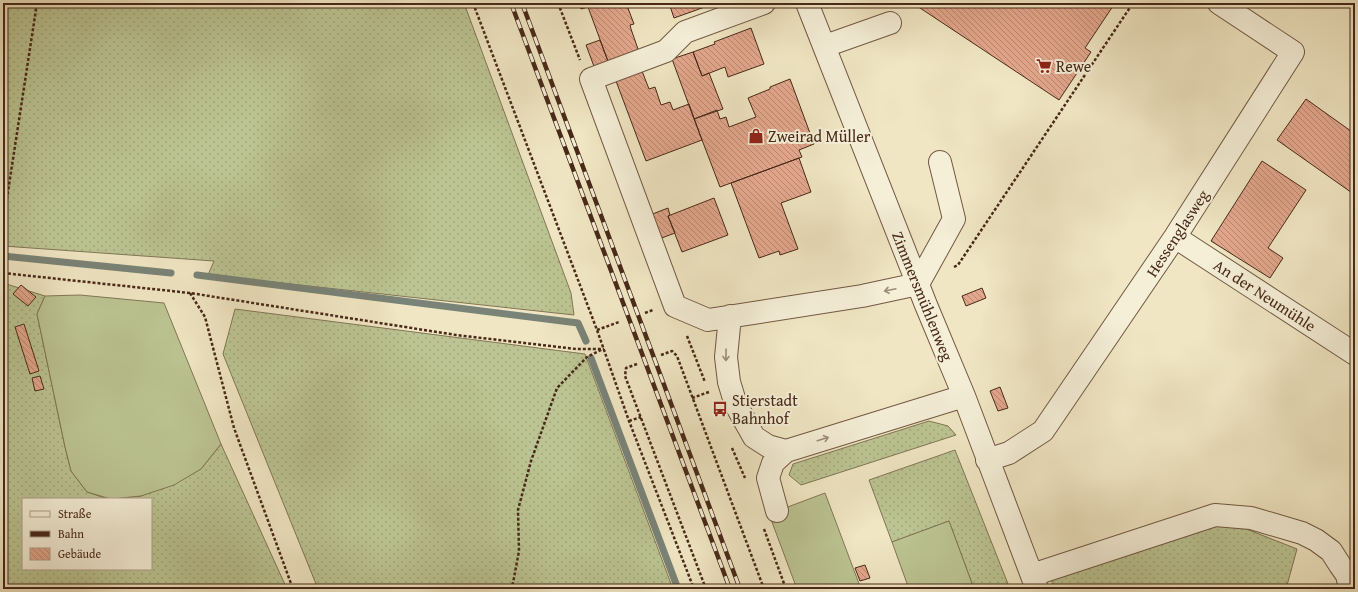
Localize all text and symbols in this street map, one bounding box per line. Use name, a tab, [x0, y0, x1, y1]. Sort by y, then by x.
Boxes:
place label: Rewe	[1056, 54, 1091, 78]
supermarket icon: Rewe	[1035, 57, 1053, 75]
place label: Zweirad Müller	[768, 124, 871, 148]
shop icon: Zweirad Müller	[747, 127, 765, 145]
street label: Hessenglasweg	[1140, 184, 1214, 282]
street label: Zimmersmühlenweg	[886, 228, 960, 364]
street label: An der Neumühle	[1209, 253, 1321, 337]
one-way arrow	[883, 286, 896, 294]
one-way arrow	[723, 348, 730, 361]
place label: Stierstadt Bahnhof	[732, 388, 798, 430]
bus stop icon: Stierstadt Bahnhof	[711, 400, 729, 418]
one-way arrow	[817, 435, 829, 443]
legend	[22, 498, 152, 570]
text: Straße	[58, 505, 92, 522]
text: Bahn	[58, 525, 84, 542]
text: Gebäude	[58, 545, 101, 562]

